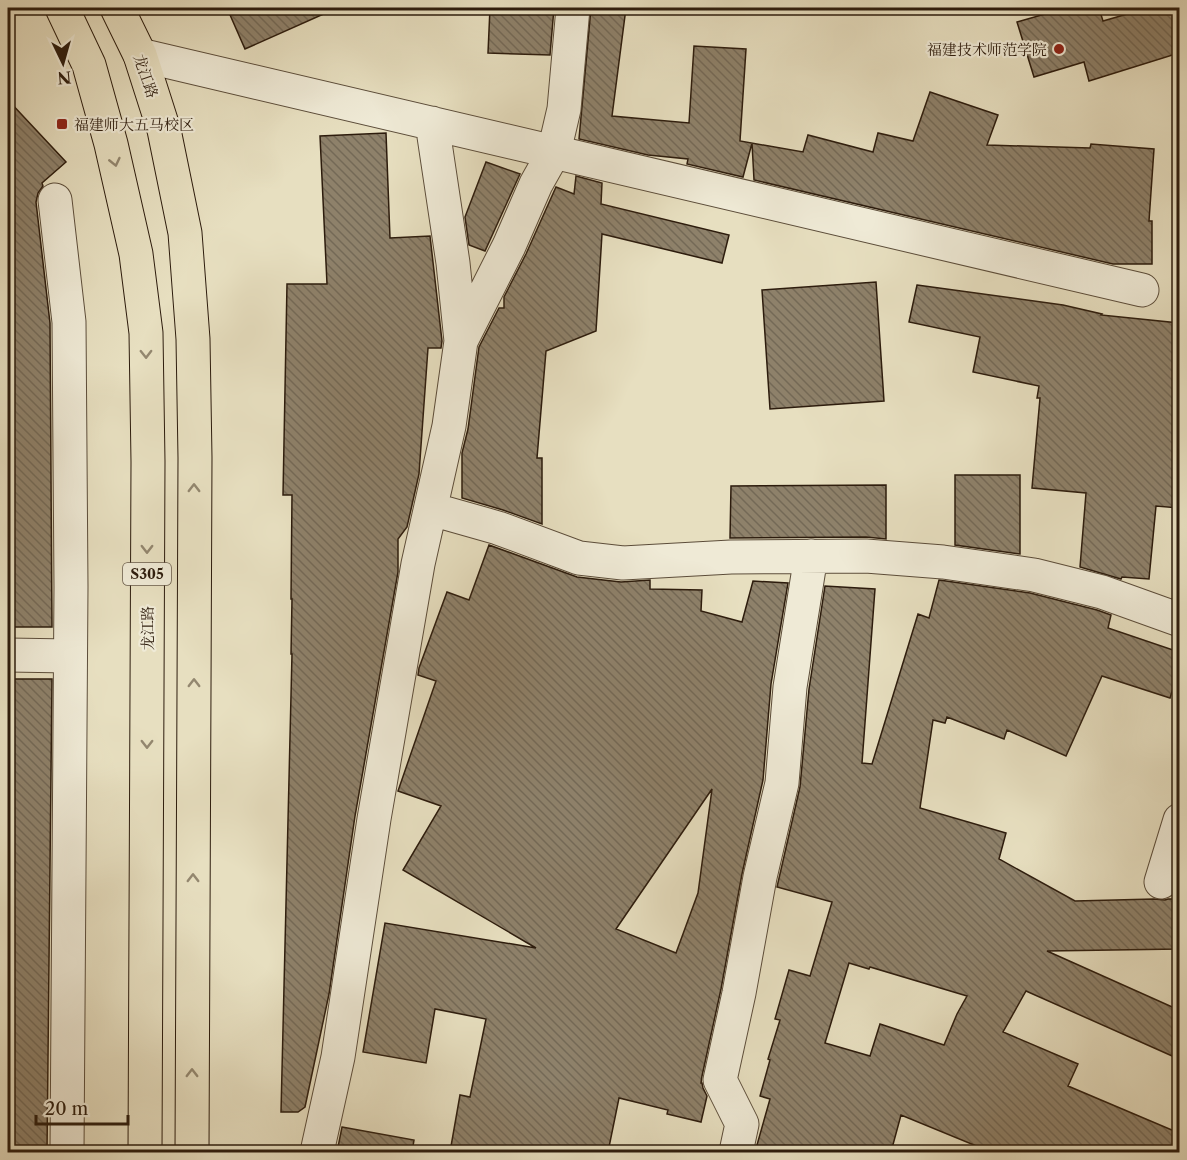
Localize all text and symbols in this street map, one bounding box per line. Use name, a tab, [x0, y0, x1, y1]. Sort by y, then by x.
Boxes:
north arrow	[33, 33, 93, 93]
place label: 福建技术师范学院	[927, 40, 1047, 59]
marker: 福建技术师范学院	[1052, 42, 1066, 56]
street label: 龙江路	[130, 52, 162, 100]
text: N	[56, 67, 72, 89]
place label: 福建师大五马校区	[74, 115, 194, 134]
marker: 福建师大五马校区	[55, 117, 69, 131]
one-way arrow	[108, 157, 121, 167]
one-way arrow	[140, 349, 152, 358]
one-way arrow	[188, 484, 200, 493]
one-way arrow	[141, 544, 153, 553]
road number: S305	[123, 563, 171, 585]
street label: 龙江路	[138, 605, 157, 651]
one-way arrow	[188, 679, 200, 688]
one-way arrow	[141, 739, 153, 748]
one-way arrow	[187, 874, 199, 883]
one-way arrow	[186, 1069, 198, 1078]
scale bar	[36, 1088, 128, 1126]
text: 20 m	[45, 1098, 89, 1120]

